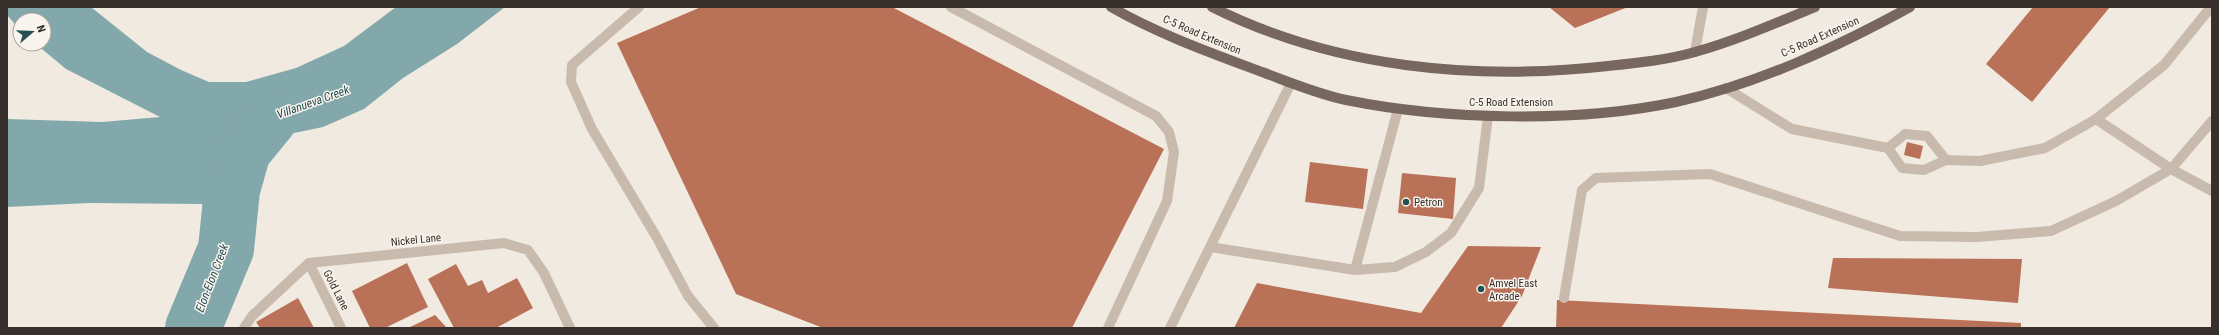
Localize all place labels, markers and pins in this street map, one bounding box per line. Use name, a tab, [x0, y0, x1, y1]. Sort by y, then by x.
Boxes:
place label: Petron	[1414, 196, 1443, 209]
marker: Petron	[1401, 197, 1411, 207]
place label: Amvel East Arcade	[1489, 277, 1537, 303]
marker: Amvel East Arcade	[1476, 284, 1486, 294]

